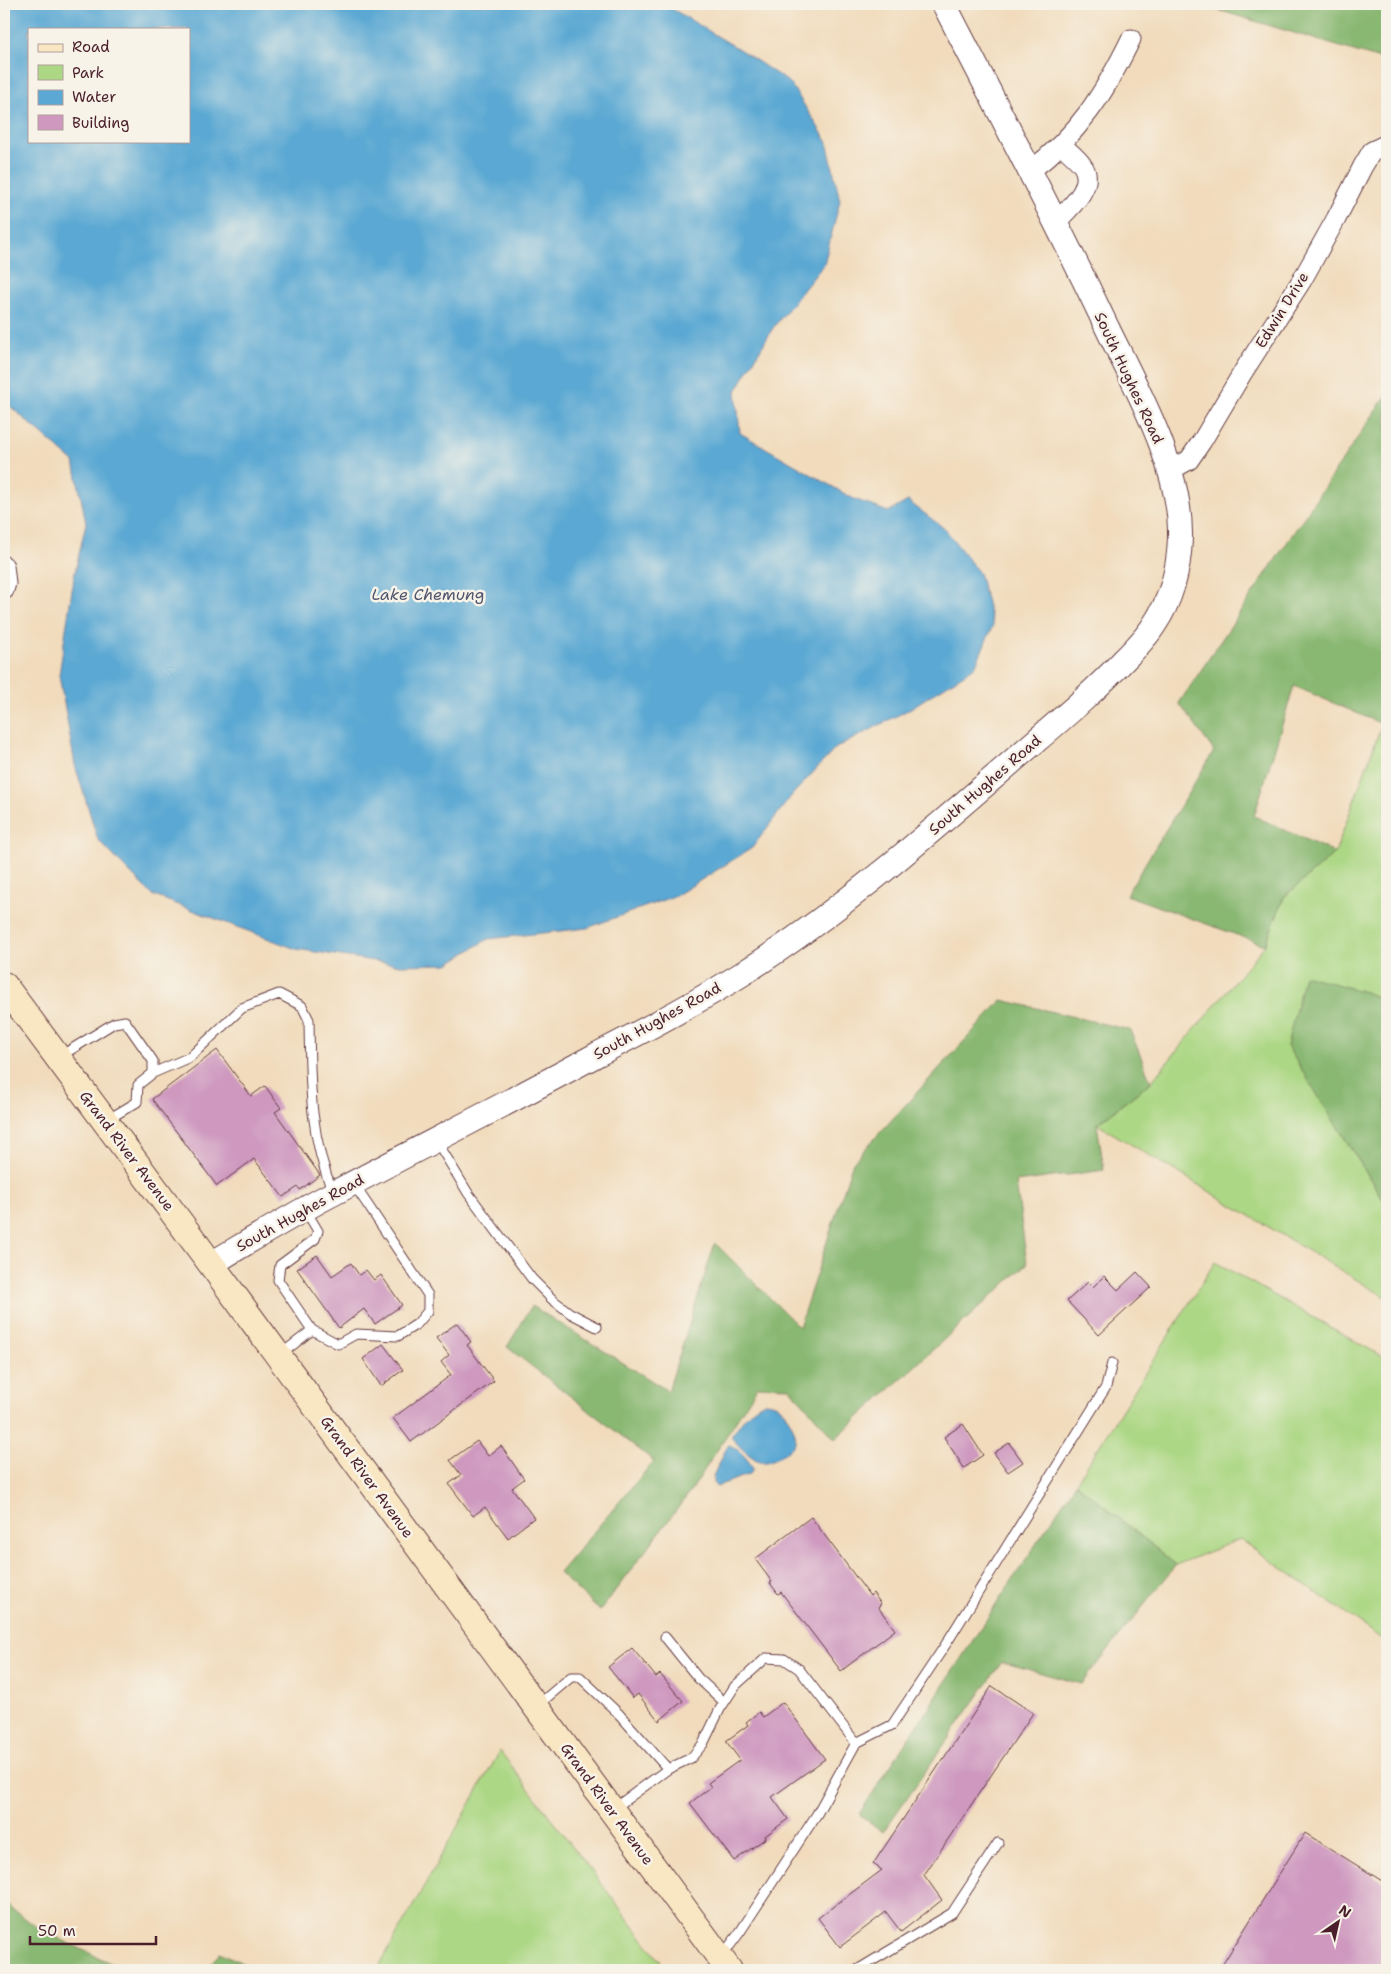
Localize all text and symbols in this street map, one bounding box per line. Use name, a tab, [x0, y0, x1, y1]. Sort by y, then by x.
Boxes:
legend	[28, 28, 190, 142]
text: Road	[72, 37, 110, 57]
text: Park	[72, 63, 104, 83]
text: Water	[72, 87, 116, 107]
text: Building	[72, 113, 129, 133]
street label: Edwin Drive	[1251, 268, 1313, 352]
street label: South Hughes Road	[1090, 309, 1168, 447]
water label: Lake Chemung	[372, 584, 484, 605]
street label: South Hughes Road	[924, 730, 1046, 839]
street label: South Hughes Road	[590, 977, 725, 1064]
street label: Grand River Avenue	[75, 1087, 179, 1215]
street label: South Hughes Road	[233, 1169, 368, 1256]
street label: Grand River Avenue	[316, 1412, 418, 1542]
street label: Grand River Avenue	[556, 1739, 658, 1869]
north arrow	[1314, 1896, 1364, 1946]
text: N	[1336, 1901, 1355, 1922]
scale bar	[30, 1914, 156, 1946]
text: 50 m	[38, 1921, 76, 1941]

